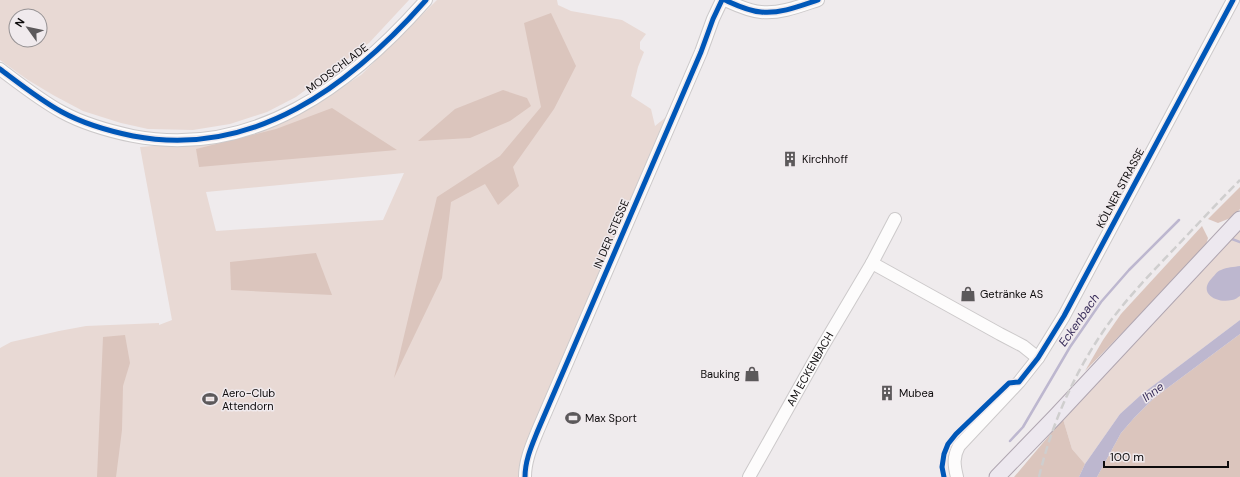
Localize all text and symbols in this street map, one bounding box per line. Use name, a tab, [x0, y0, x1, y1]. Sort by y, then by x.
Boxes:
north arrow	[8, 8, 48, 48]
text: N	[12, 15, 28, 30]
street label: MODSCHLADE	[303, 40, 371, 96]
street label: KÖLNER STRASSE	[1093, 146, 1147, 230]
building icon: Kirchhoff	[781, 150, 799, 168]
place label: Kirchhoff	[802, 152, 848, 166]
street label: IN DER STESSE	[590, 197, 632, 271]
shop icon: Getränke AS	[959, 285, 977, 303]
place label: Getränke AS	[980, 287, 1043, 301]
water label: Eckenbach	[1055, 290, 1103, 350]
street label: AM ECKENBACH	[783, 330, 836, 408]
shop icon: Bauking	[743, 365, 761, 383]
place label: Bauking	[700, 367, 740, 381]
water label: Ihne	[1139, 378, 1167, 405]
building icon: Mubea	[878, 384, 896, 402]
place label: Aero-Club Attendorn	[222, 386, 275, 413]
place label: Mubea	[899, 386, 934, 400]
sports icon: Aero-Club Attendorn	[201, 390, 219, 408]
sports icon: Max Sport	[564, 409, 582, 427]
place label: Max Sport	[585, 411, 637, 425]
scale bar	[1104, 443, 1228, 469]
text: 100 m	[1110, 449, 1144, 465]

